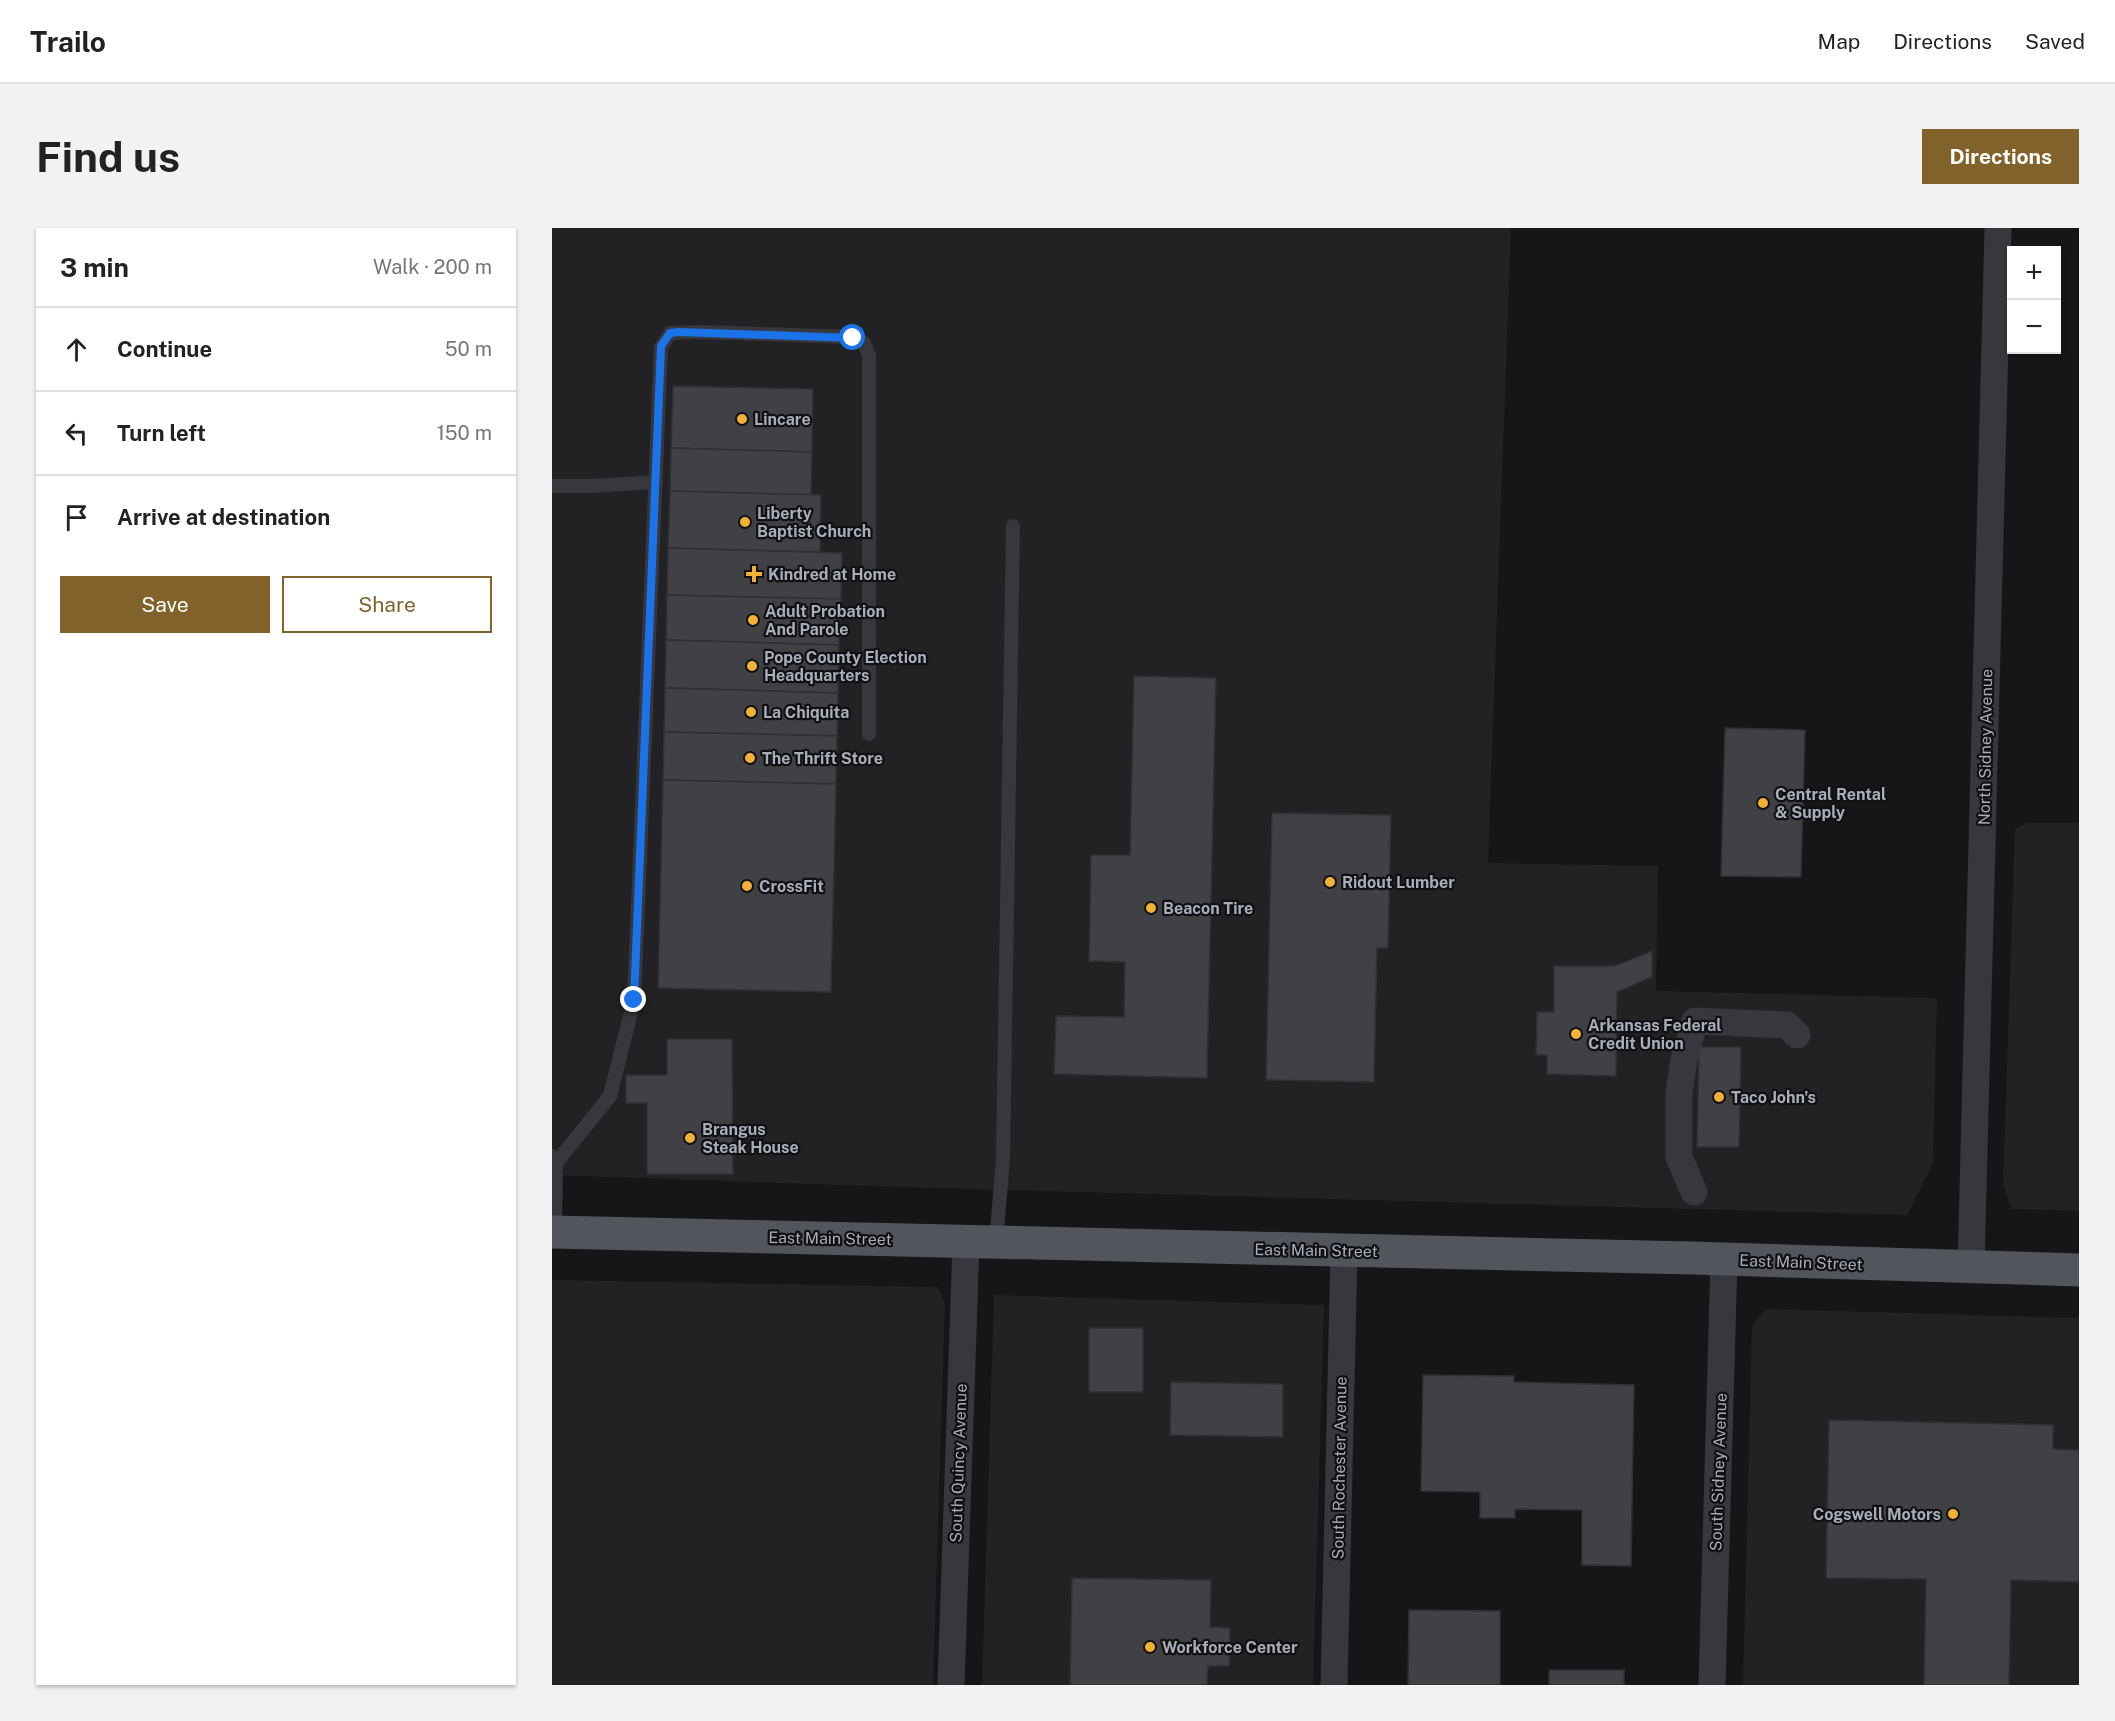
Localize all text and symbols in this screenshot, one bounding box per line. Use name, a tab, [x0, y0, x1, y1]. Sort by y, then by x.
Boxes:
text: Trailo	[30, 25, 106, 58]
text: Map	[1818, 29, 1860, 54]
text: Directions	[1893, 29, 1992, 54]
text: Saved	[2025, 29, 2085, 54]
button: Directions	[1922, 129, 2079, 184]
text: Find us	[36, 132, 180, 181]
map controls	[2007, 246, 2061, 354]
button: +	[2007, 246, 2061, 300]
text: 3 min	[60, 252, 129, 283]
text: Walk · 200 m	[373, 255, 492, 279]
button: −	[2007, 300, 2061, 354]
route start	[839, 324, 865, 350]
icon: ahead	[60, 333, 93, 366]
text: Continue	[117, 336, 212, 362]
text: 50 m	[445, 337, 492, 361]
place label: Lincare	[754, 410, 811, 429]
marker: Lincare	[735, 412, 749, 426]
icon: left	[60, 417, 93, 450]
text: Turn left	[117, 420, 206, 446]
text: 150 m	[437, 421, 492, 445]
icon: arrive	[60, 501, 93, 534]
text: Arrive at destination	[117, 504, 330, 530]
place label: Liberty Baptist Church	[757, 504, 871, 541]
marker: Liberty Baptist Church	[738, 515, 752, 529]
marker: Kindred at Home	[745, 565, 763, 583]
place label: Kindred at Home	[768, 565, 896, 584]
button: Save	[60, 576, 270, 633]
button: Share	[282, 576, 492, 633]
place label: Adult Probation And Parole	[765, 602, 885, 639]
marker: Adult Probation And Parole	[746, 613, 760, 627]
place label: Pope County Election Headquarters	[764, 648, 927, 685]
marker: Pope County Election Headquarters	[745, 659, 759, 673]
street label: North Sidney Avenue	[1975, 669, 1996, 825]
place label: La Chiquita	[763, 703, 849, 722]
marker: La Chiquita	[744, 705, 758, 719]
place label: The Thrift Store	[762, 749, 883, 768]
marker: The Thrift Store	[743, 751, 757, 765]
place label: Central Rental & Supply	[1775, 785, 1886, 822]
marker: Central Rental & Supply	[1756, 796, 1770, 810]
place label: Ridout Lumber	[1342, 873, 1455, 892]
marker: Ridout Lumber	[1323, 875, 1337, 889]
place label: CrossFit	[759, 877, 824, 896]
marker: CrossFit	[740, 879, 754, 893]
place label: Beacon Tire	[1163, 899, 1253, 918]
marker: Beacon Tire	[1144, 901, 1158, 915]
route end	[620, 986, 646, 1012]
place label: Arkansas Federal Credit Union	[1588, 1016, 1722, 1053]
marker: Arkansas Federal Credit Union	[1569, 1027, 1583, 1041]
place label: Taco John's	[1731, 1088, 1816, 1107]
marker: Taco John's	[1712, 1090, 1726, 1104]
place label: Brangus Steak House	[702, 1120, 799, 1157]
marker: Brangus Steak House	[683, 1131, 697, 1145]
street label: East Main Street	[768, 1228, 892, 1249]
street label: East Main Street	[1254, 1240, 1378, 1261]
street label: East Main Street	[1739, 1251, 1863, 1274]
street label: South Rochester Avenue	[1328, 1376, 1351, 1560]
street label: South Quincy Avenue	[946, 1383, 971, 1543]
street label: South Sidney Avenue	[1706, 1393, 1731, 1551]
place label: Cogswell Motors	[1813, 1505, 1941, 1524]
marker: Cogswell Motors	[1946, 1507, 1960, 1521]
place label: Workforce Center	[1162, 1638, 1298, 1657]
marker: Workforce Center	[1143, 1640, 1157, 1654]

